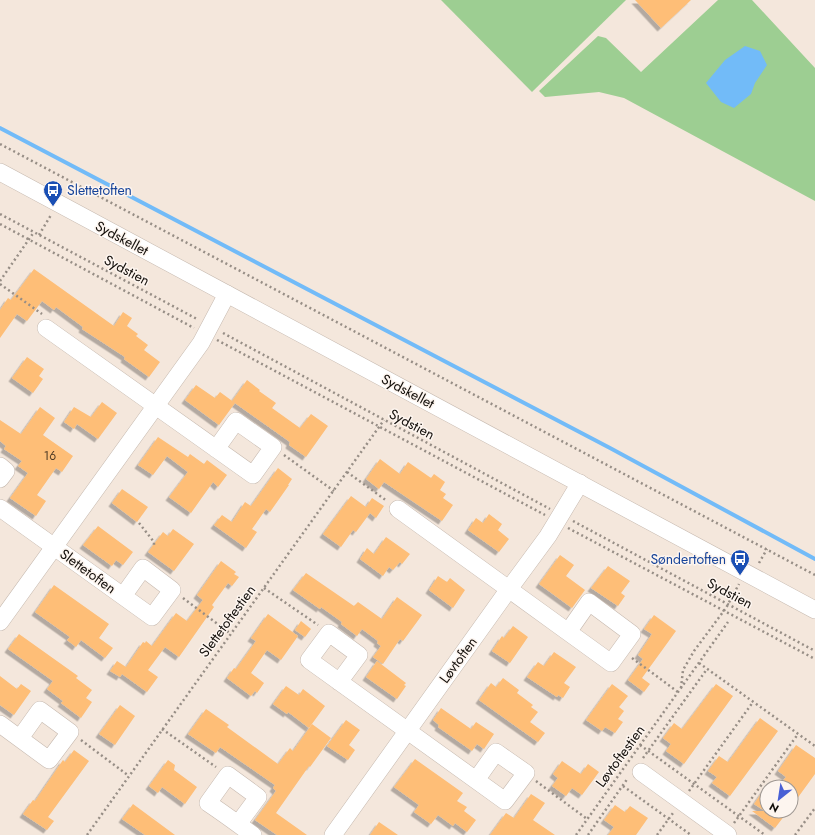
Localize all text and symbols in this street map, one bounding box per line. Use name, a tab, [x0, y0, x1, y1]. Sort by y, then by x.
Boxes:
bus stop icon: Slettetoften	[42, 179, 64, 207]
place label: Slettetoften	[67, 180, 132, 200]
street label: Sydskellet	[92, 216, 153, 261]
street label: Sydstien	[101, 250, 153, 290]
street label: Sydskellet	[378, 369, 439, 414]
street label: Sydstien	[386, 404, 438, 444]
house number: 16	[44, 447, 56, 465]
street label: Slettetoften	[56, 544, 120, 598]
bus stop icon: Søndertoften	[729, 548, 751, 576]
place label: Søndertoften	[650, 549, 726, 569]
street label: Sydstien	[704, 573, 756, 613]
street label: Slettetoftestien	[194, 581, 260, 661]
street label: Løvtoften	[434, 633, 482, 687]
street label: Løvtoftestien	[591, 721, 649, 791]
north arrow	[759, 779, 799, 819]
text: N	[766, 799, 782, 817]

